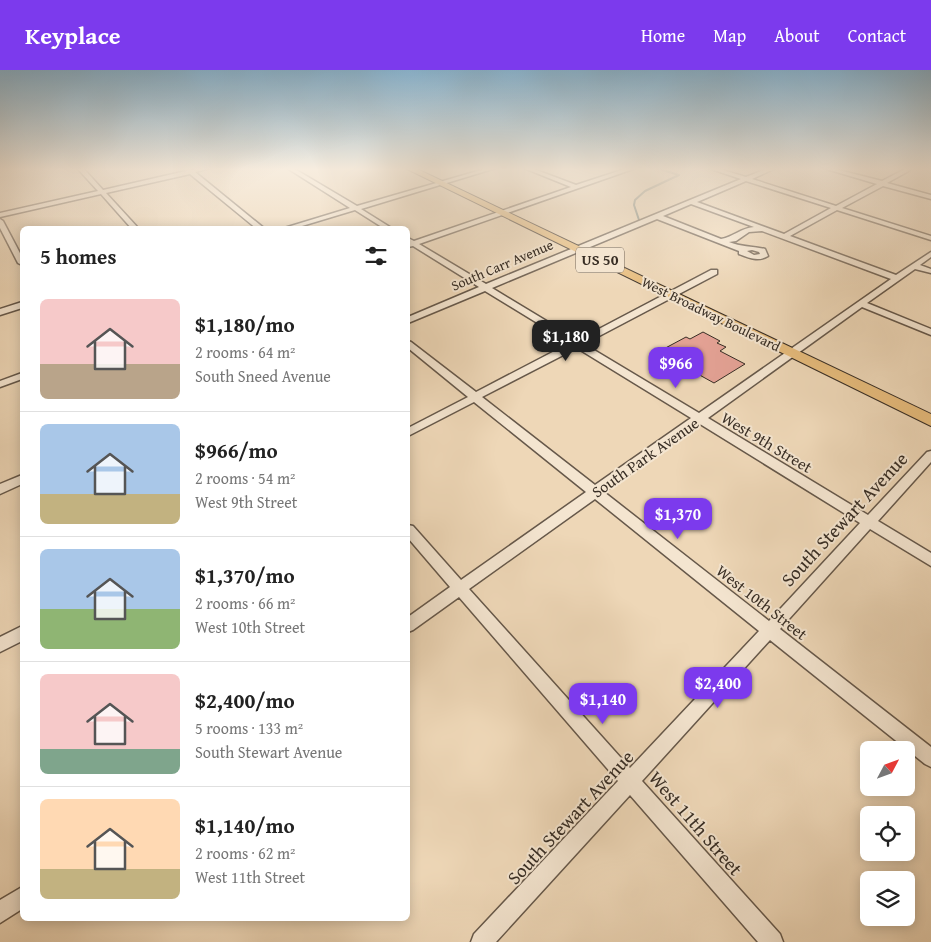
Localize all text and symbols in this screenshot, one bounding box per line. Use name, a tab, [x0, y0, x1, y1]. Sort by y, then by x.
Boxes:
text: Keyplace	[25, 18, 121, 53]
text: Home	[641, 22, 685, 49]
text: Map	[713, 22, 746, 49]
text: About	[774, 22, 820, 49]
text: Contact	[848, 22, 906, 49]
street label: South Carr Avenue	[448, 234, 557, 296]
text: 5 homes	[40, 241, 116, 272]
icon: filters	[362, 242, 390, 270]
road number: US 50	[576, 248, 624, 272]
street label: West Broadway Boulevard	[638, 272, 784, 357]
text: $1,180/mo	[195, 309, 295, 340]
icon: home	[80, 319, 140, 379]
pin: $1,180	[525, 320, 607, 362]
text: $1,180	[543, 324, 589, 348]
text: 2 rooms · 64 m²	[195, 340, 295, 364]
pin: $966	[646, 346, 706, 389]
text: $966	[659, 351, 693, 375]
text: South Sneed Avenue	[195, 364, 331, 388]
street label: West 9th Street	[717, 405, 817, 479]
street label: South Park Avenue	[586, 411, 704, 503]
text: $966/mo	[195, 435, 278, 466]
icon: home	[80, 444, 140, 504]
street label: South Stewart Avenue	[774, 445, 914, 593]
text: 2 rooms · 54 m²	[195, 466, 295, 490]
text: West 9th Street	[195, 490, 297, 514]
pin: $1,370	[637, 498, 719, 540]
text: $1,370	[655, 502, 701, 526]
street label: West 10th Street	[711, 559, 813, 646]
text: $1,370/mo	[195, 560, 295, 591]
icon: home	[80, 569, 140, 629]
text: 2 rooms · 66 m²	[195, 591, 295, 615]
text: West 10th Street	[195, 615, 305, 639]
pin: $2,400	[677, 666, 759, 709]
text: $2,400	[695, 671, 741, 695]
pin: $1,140	[562, 682, 644, 725]
text: $2,400/mo	[195, 685, 295, 716]
text: $1,140	[580, 687, 626, 711]
icon: home	[80, 694, 140, 754]
text: 5 rooms · 133 m²	[195, 716, 303, 740]
text: South Stewart Avenue	[195, 740, 342, 764]
north arrow	[860, 741, 915, 796]
map controls	[860, 741, 915, 926]
street label: South Stewart Avenue	[500, 743, 640, 891]
street label: West 11th Street	[643, 764, 750, 882]
button: locate	[860, 806, 915, 861]
text: $1,140/mo	[195, 810, 295, 841]
icon: home	[80, 819, 140, 879]
text: 2 rooms · 62 m²	[195, 841, 295, 865]
text: West 11th Street	[195, 865, 305, 889]
button: layers	[860, 871, 915, 926]

